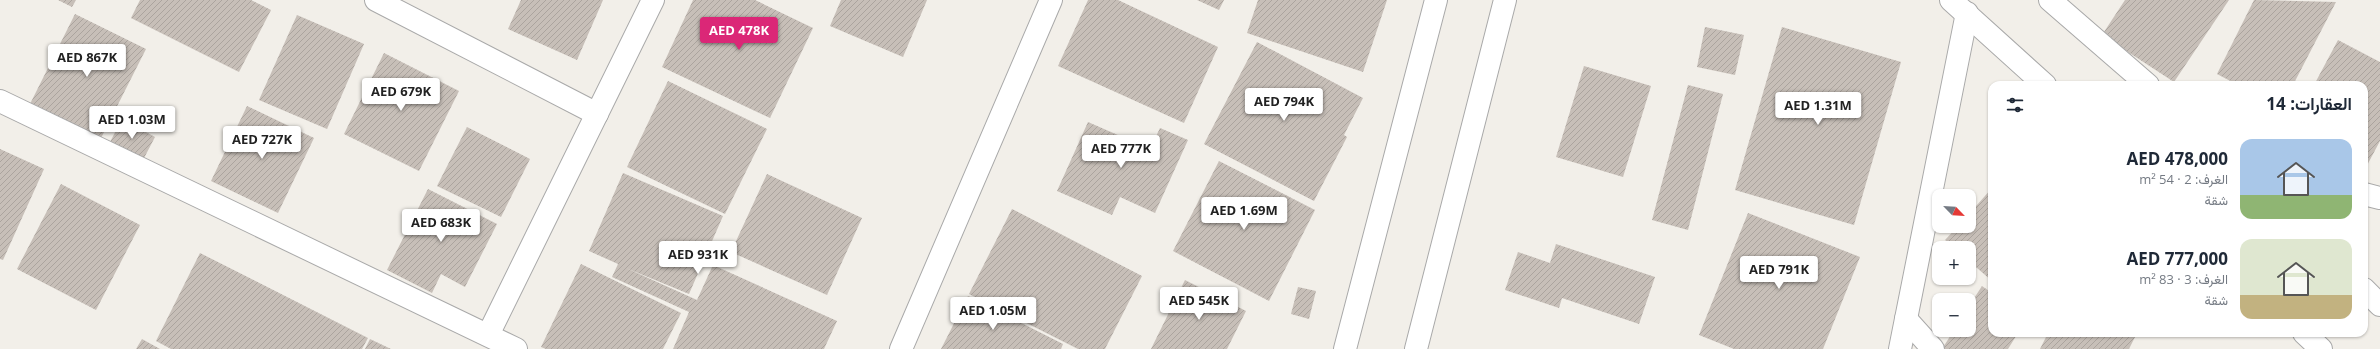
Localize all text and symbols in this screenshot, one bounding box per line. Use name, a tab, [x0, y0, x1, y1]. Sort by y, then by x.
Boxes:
pin: AED 478K	[698, 17, 780, 51]
text: AED 478K	[709, 21, 769, 39]
pin: AED 867K	[46, 44, 128, 78]
text: AED 867K	[57, 48, 117, 66]
pin: AED 679K	[360, 78, 442, 112]
text: AED 679K	[371, 82, 431, 100]
pin: AED 794K	[1243, 88, 1325, 122]
text: AED 794K	[1254, 92, 1314, 110]
pin: AED 1.31M	[1772, 92, 1864, 126]
text: العقارات: 14	[2266, 92, 2352, 115]
icon: filters	[2004, 94, 2026, 116]
text: AED 1.31M	[1784, 96, 1852, 114]
pin: AED 1.03M	[86, 106, 178, 140]
text: AED 1.03M	[98, 110, 166, 128]
pin: AED 727K	[221, 126, 303, 160]
text: AED 727K	[232, 130, 292, 148]
pin: AED 777K	[1080, 135, 1162, 169]
text: AED 777K	[1091, 139, 1151, 157]
text: AED 478,000	[2127, 147, 2228, 170]
icon: home	[2272, 155, 2320, 203]
text: الغرف: 2 · 54 m²	[2139, 170, 2228, 188]
north arrow	[1932, 189, 1976, 233]
map controls	[1932, 189, 1976, 337]
text: شقة	[2205, 191, 2228, 209]
pin: AED 1.69M	[1198, 197, 1290, 231]
text: AED 1.69M	[1210, 201, 1278, 219]
pin: AED 683K	[400, 209, 482, 243]
text: AED 683K	[411, 213, 471, 231]
pin: AED 931K	[657, 241, 739, 275]
button: +	[1932, 241, 1976, 285]
text: AED 931K	[668, 245, 728, 263]
text: AED 777,000	[2127, 247, 2228, 270]
icon: home	[2272, 255, 2320, 303]
pin: AED 791K	[1738, 256, 1820, 290]
text: AED 791K	[1749, 260, 1809, 278]
text: الغرف: 3 · 83 m²	[2139, 270, 2228, 288]
pin: AED 545K	[1158, 287, 1240, 321]
text: AED 545K	[1169, 291, 1229, 309]
text: شقة	[2205, 291, 2228, 309]
button: −	[1932, 293, 1976, 337]
pin: AED 1.05M	[947, 297, 1039, 331]
text: AED 1.05M	[959, 301, 1027, 319]

